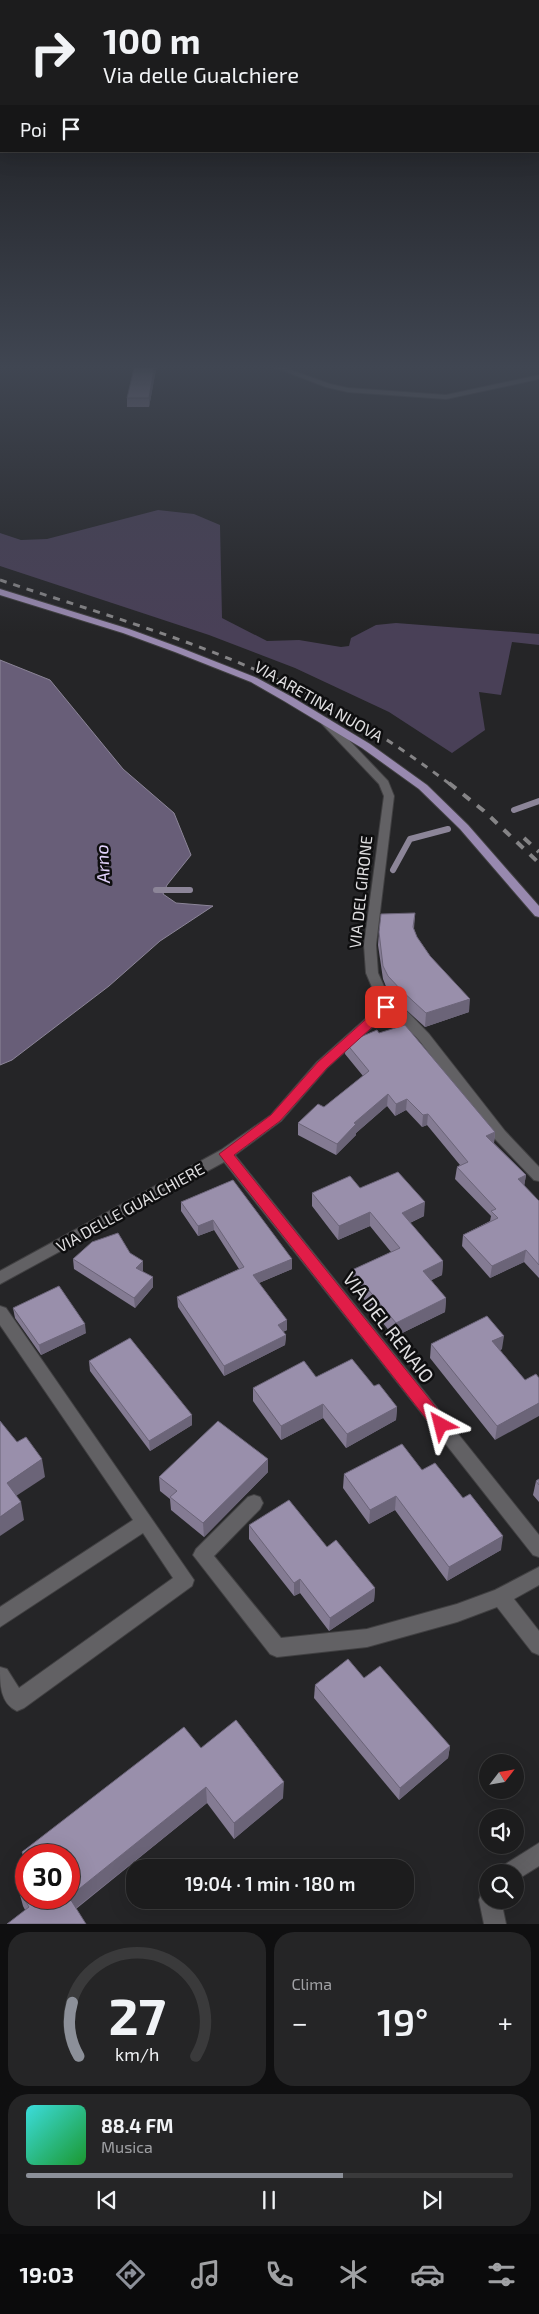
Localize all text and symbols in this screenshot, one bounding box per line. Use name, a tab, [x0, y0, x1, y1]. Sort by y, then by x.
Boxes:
text: 100 m	[103, 19, 201, 61]
icon: right	[20, 20, 85, 85]
text: Via delle Gualchiere	[103, 61, 299, 87]
icon: arrive	[57, 115, 85, 143]
text: Poi	[20, 118, 47, 141]
street label: VIA ARETINA NUOVA	[251, 657, 387, 746]
street label: VIA DEL GIRONE	[345, 835, 375, 949]
water label: Arno	[90, 844, 114, 885]
pin	[365, 986, 407, 1028]
icon: arrive	[372, 993, 400, 1021]
street label: VIA DELLE GUALCHIERE	[53, 1158, 207, 1256]
street label: VIA DEL RENAIO	[339, 1267, 439, 1387]
position arrow	[414, 1398, 466, 1450]
north arrow	[479, 1754, 524, 1799]
map controls	[479, 1754, 524, 1909]
button: sound	[479, 1809, 524, 1854]
speed limit sign: 30	[15, 1844, 80, 1909]
button: search	[479, 1864, 524, 1909]
text: 19:04 · 1 min · 180 m	[185, 1872, 355, 1895]
text: Clima	[292, 1974, 332, 1993]
text: 27	[108, 1983, 166, 2045]
text: 19°	[377, 1998, 428, 2044]
text: −	[292, 2005, 308, 2039]
text: +	[498, 2005, 513, 2039]
text: km/h	[115, 2043, 159, 2065]
text: 88.4 FM	[101, 2114, 173, 2137]
text: Musica	[101, 2137, 153, 2156]
icon: previous	[93, 2186, 121, 2214]
icon: pause	[255, 2186, 283, 2214]
icon: next	[418, 2186, 446, 2214]
icon: directions	[113, 2257, 148, 2292]
icon: music	[188, 2257, 223, 2292]
icon: phone	[262, 2257, 297, 2292]
icon: climate	[336, 2257, 371, 2292]
icon: car	[410, 2257, 445, 2292]
icon: filters	[484, 2257, 519, 2292]
text: 19:03	[20, 2261, 74, 2287]

